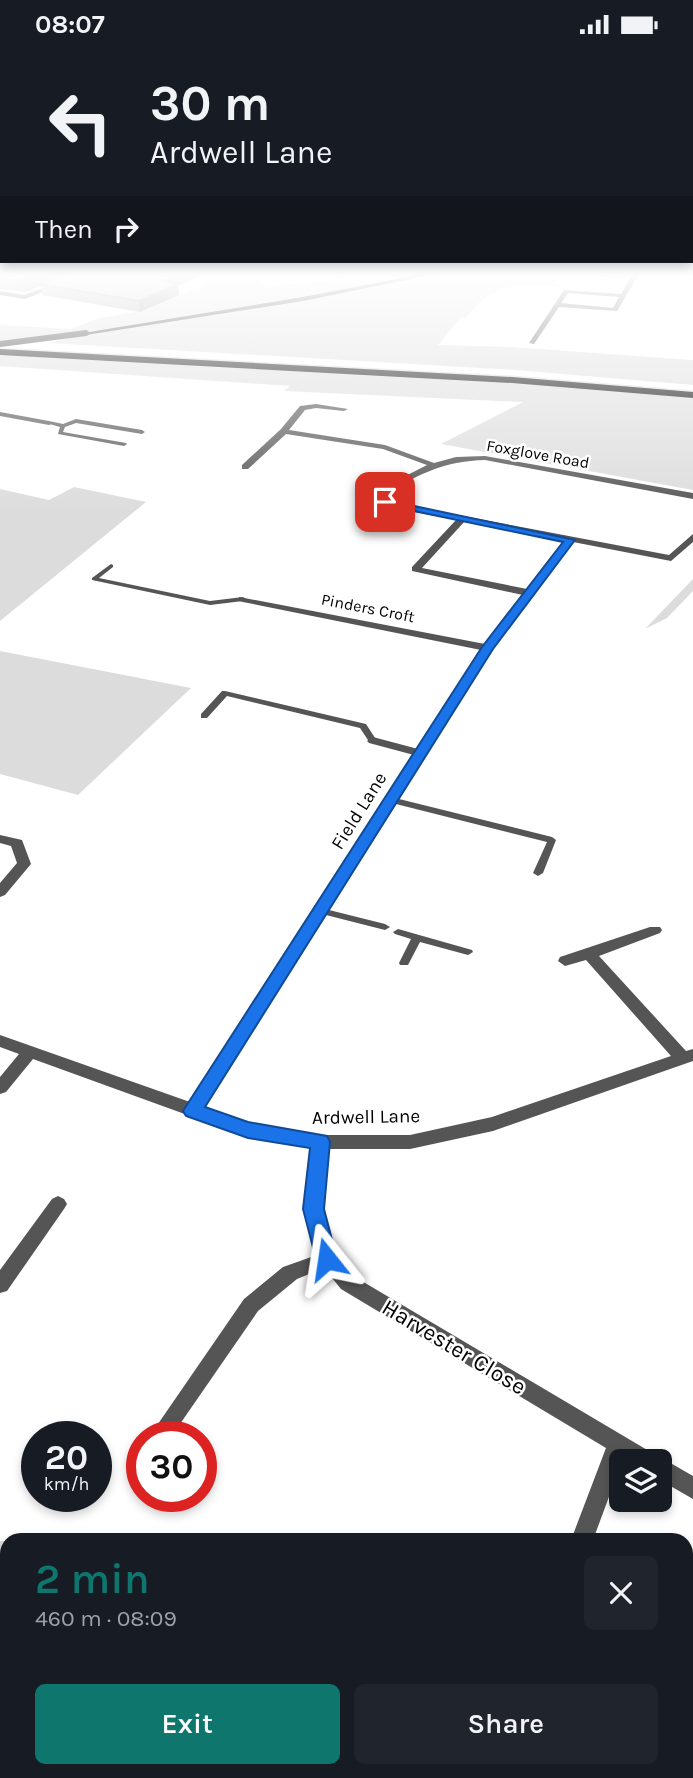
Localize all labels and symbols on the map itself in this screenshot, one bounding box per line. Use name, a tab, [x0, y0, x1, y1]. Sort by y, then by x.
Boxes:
street label: Foxglove Road	[485, 436, 591, 472]
pin	[355, 472, 415, 532]
street label: Pinders Croft	[320, 590, 416, 626]
street label: Field Lane	[327, 768, 391, 854]
street label: Ardwell Lane	[312, 1105, 420, 1129]
position arrow	[290, 1222, 364, 1296]
street label: Harvester Close	[377, 1293, 531, 1401]
speed limit sign: 30	[126, 1421, 217, 1512]

